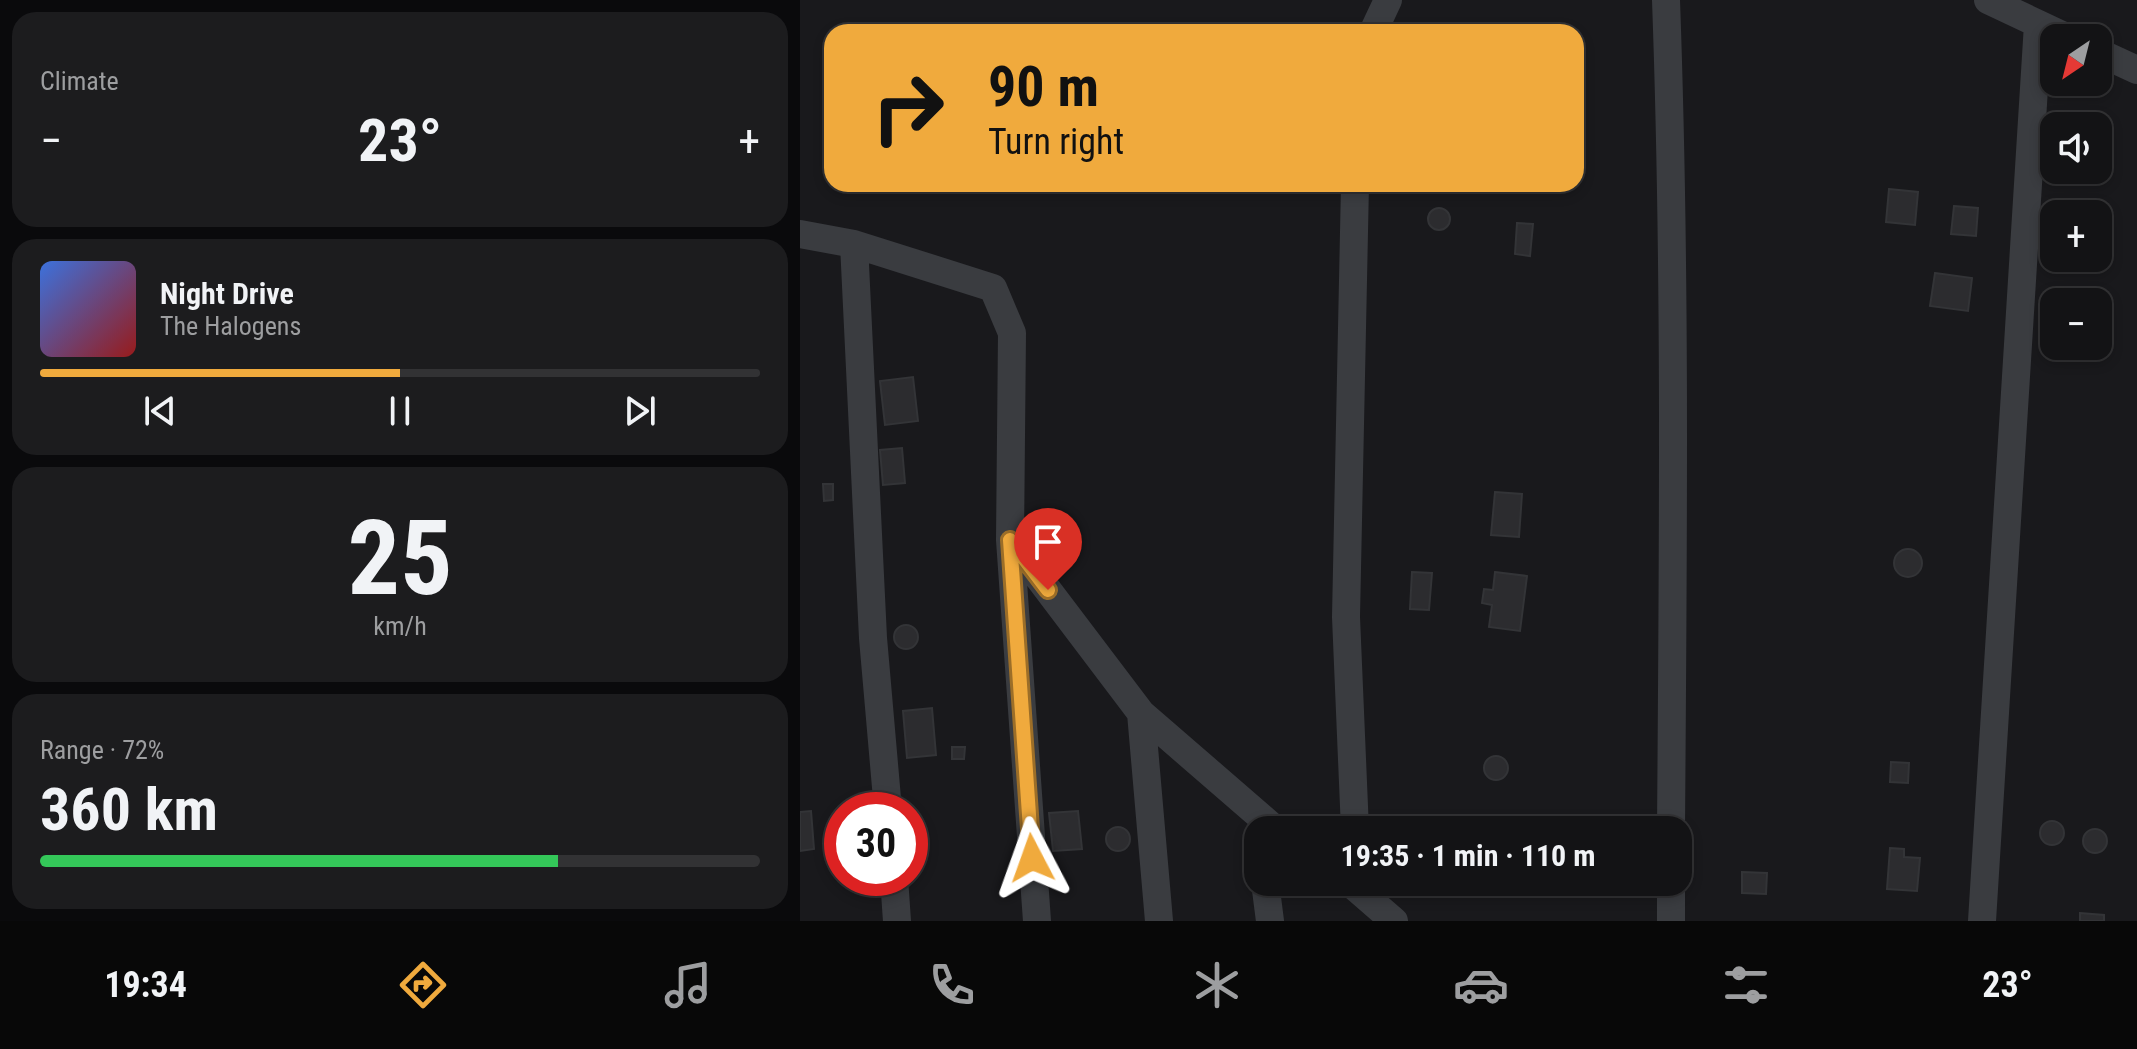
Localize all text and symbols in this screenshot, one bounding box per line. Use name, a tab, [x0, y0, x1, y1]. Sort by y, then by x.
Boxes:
north arrow	[2040, 24, 2112, 96]
map controls	[2040, 24, 2112, 360]
text: 90 m	[988, 54, 1099, 120]
icon: right	[856, 56, 960, 160]
text: Climate	[40, 66, 119, 96]
text: 23°	[358, 105, 442, 176]
button: sound	[2040, 112, 2112, 184]
text: −	[40, 115, 62, 167]
text: +	[738, 115, 760, 167]
text: Turn right	[988, 121, 1124, 163]
button: +	[2040, 200, 2112, 272]
text: Night Drive	[160, 276, 294, 311]
button: −	[2040, 288, 2112, 360]
text: The Halogens	[160, 311, 301, 341]
icon: previous	[138, 389, 182, 433]
icon: pause	[378, 389, 422, 433]
icon: next	[618, 389, 662, 433]
text: 25	[347, 498, 453, 619]
pin	[1014, 508, 1082, 590]
icon: arrive	[1026, 520, 1070, 564]
text: km/h	[373, 611, 427, 641]
text: Range · 72%	[40, 735, 164, 765]
text: 360 km	[40, 774, 218, 845]
speed limit sign: 30	[824, 792, 928, 896]
position arrow	[990, 816, 1074, 900]
text: 19:35 · 1 min · 110 m	[1341, 838, 1595, 873]
icon: directions	[395, 957, 451, 1013]
icon: music	[660, 957, 716, 1013]
icon: phone	[924, 957, 980, 1013]
icon: climate	[1189, 957, 1245, 1013]
icon: car	[1453, 957, 1509, 1013]
icon: filters	[1718, 957, 1774, 1013]
text: 19:34	[104, 964, 187, 1006]
text: 23°	[1982, 964, 2033, 1006]

